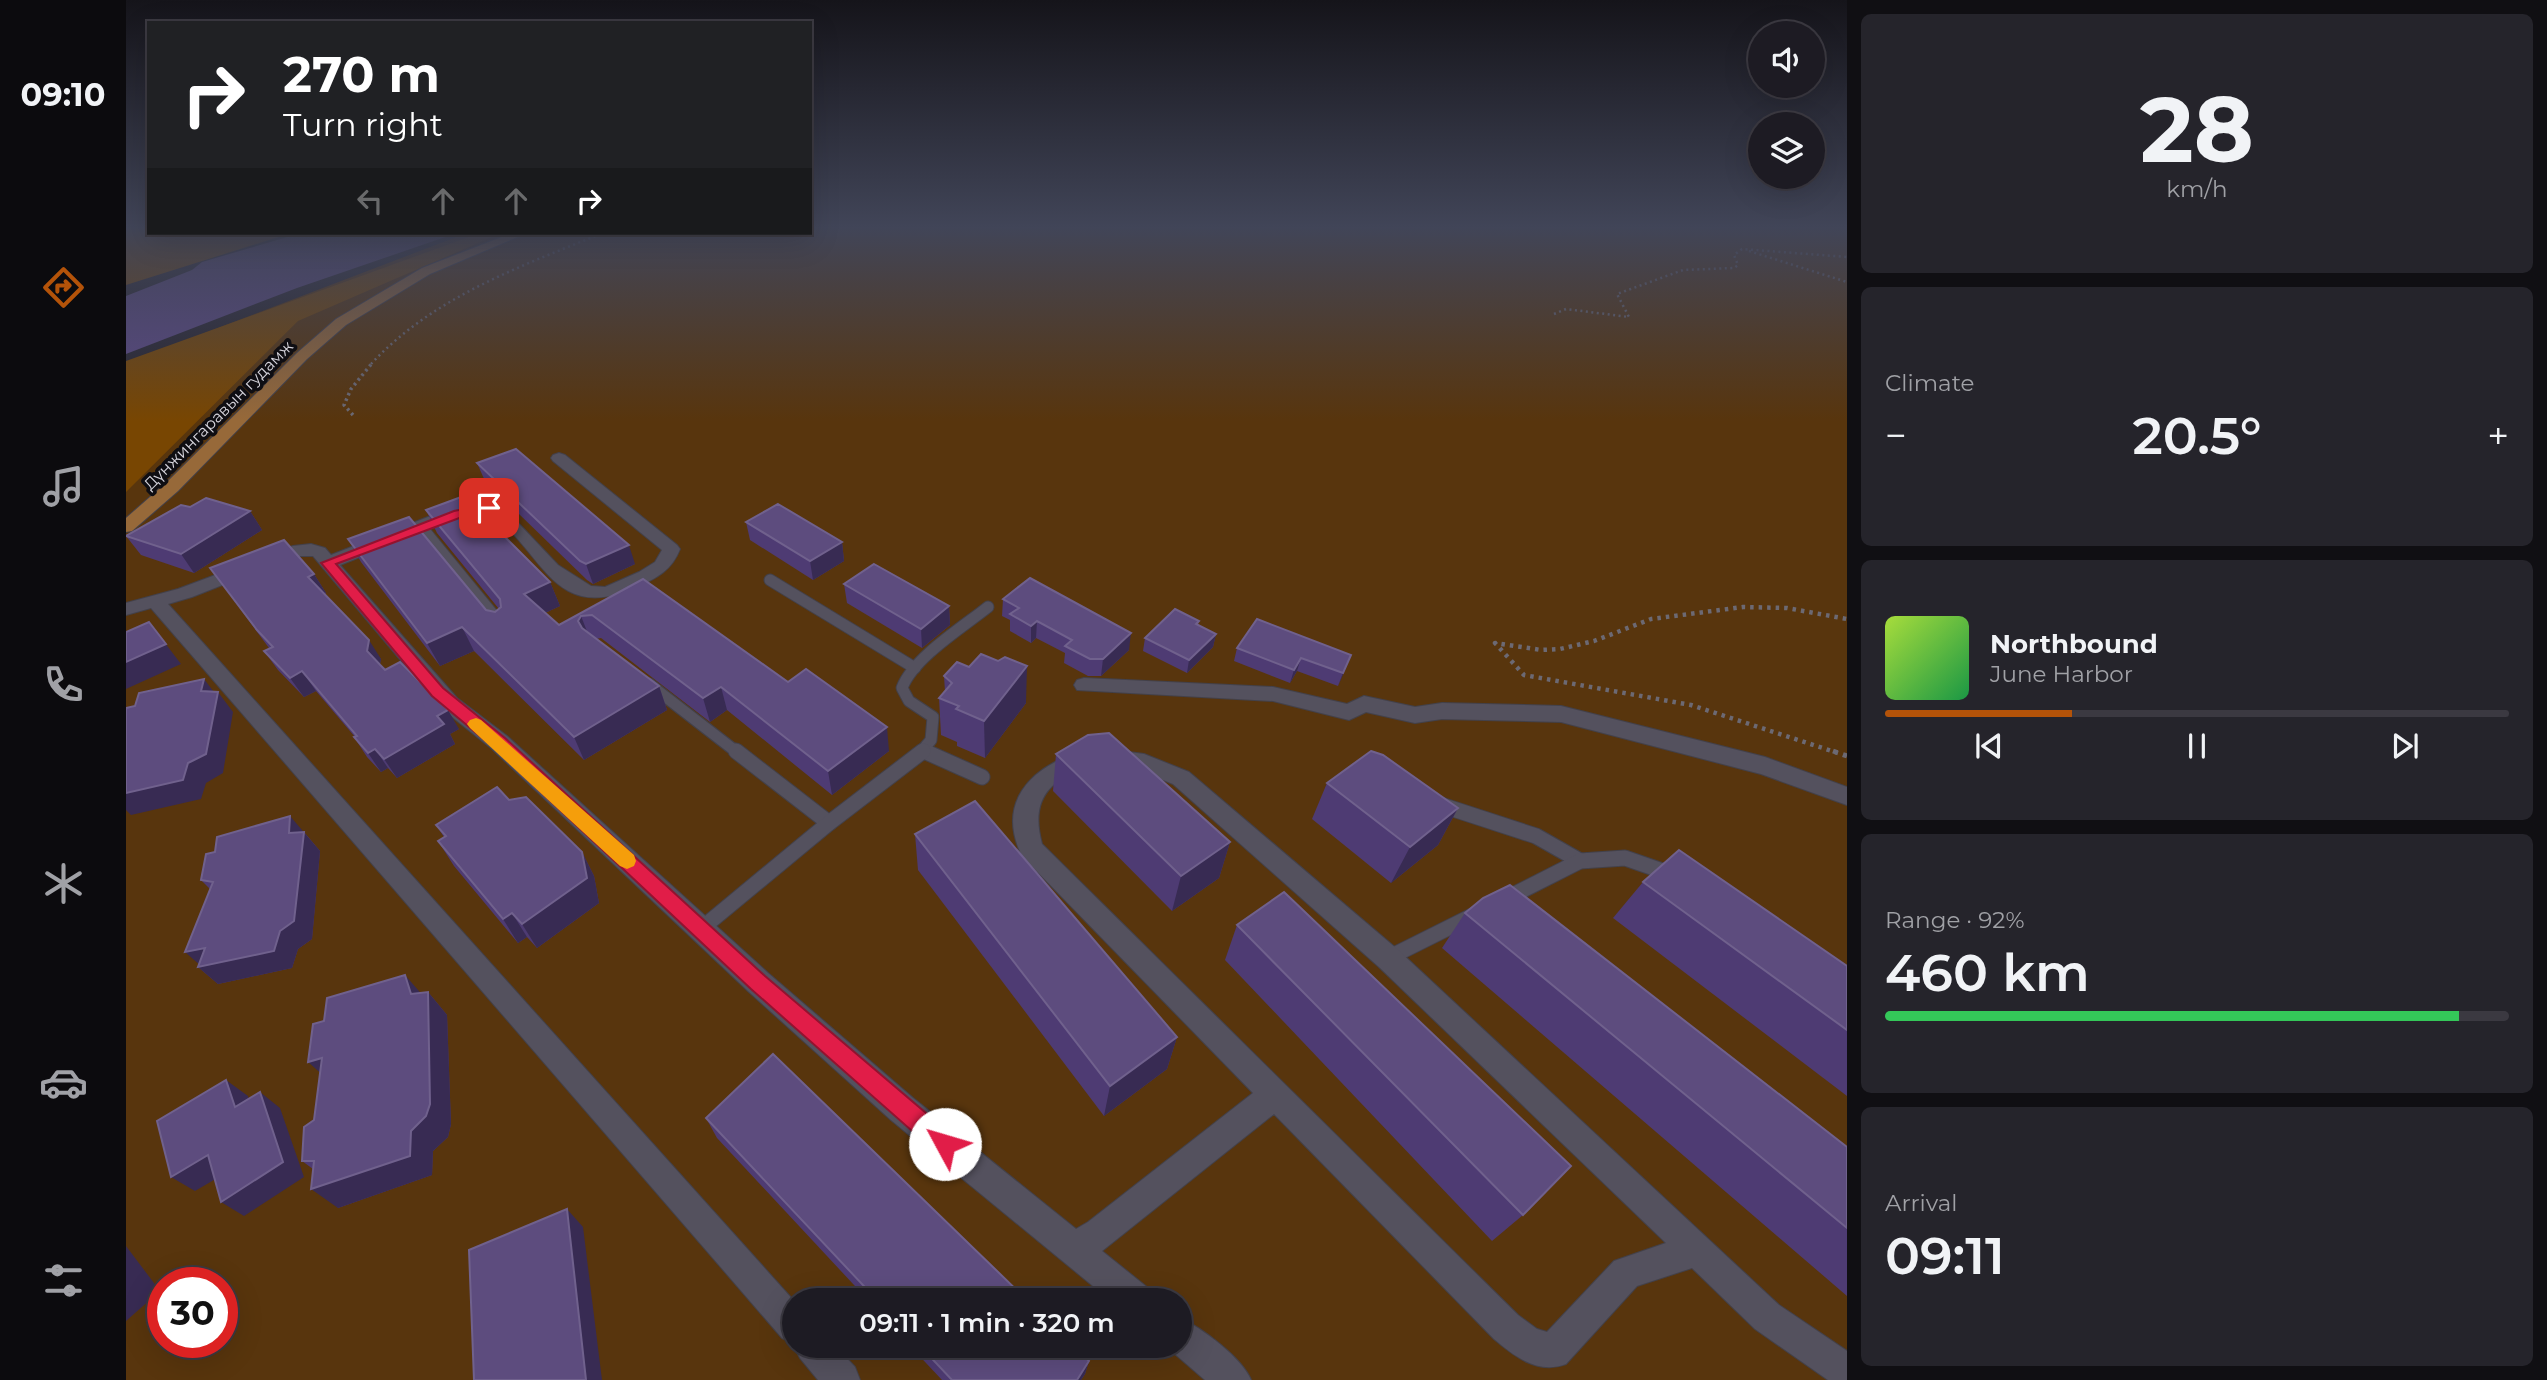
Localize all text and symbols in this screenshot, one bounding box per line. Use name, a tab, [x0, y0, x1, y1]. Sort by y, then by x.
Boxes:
map controls	[1748, 21, 1825, 189]
button: sound	[1748, 21, 1825, 98]
text: 270 m	[283, 45, 440, 104]
icon: right	[168, 49, 259, 140]
text: 28	[2140, 74, 2254, 185]
text: 09:10	[21, 75, 105, 114]
text: Turn right	[283, 105, 443, 144]
button: layers	[1748, 112, 1825, 189]
text: km/h	[2166, 175, 2228, 203]
icon: left	[351, 182, 389, 220]
icon: ahead	[424, 182, 462, 220]
icon: ahead	[497, 182, 535, 220]
icon: right	[570, 182, 608, 220]
icon: directions	[39, 263, 88, 312]
street label: Дүнжингаравын гудамж	[140, 337, 297, 494]
text: Climate	[1885, 369, 1974, 397]
text: 20.5°	[2133, 404, 2261, 467]
text: −	[1885, 412, 1907, 459]
text: +	[2487, 412, 2509, 459]
icon: music	[39, 462, 88, 511]
pin	[459, 478, 519, 538]
icon: arrive	[470, 489, 508, 527]
text: Northbound	[1990, 628, 2158, 660]
icon: phone	[39, 660, 88, 709]
text: June Harbor	[1990, 660, 2133, 688]
icon: previous	[1970, 727, 2008, 765]
icon: pause	[2178, 727, 2216, 765]
icon: next	[2386, 727, 2424, 765]
icon: climate	[39, 859, 88, 908]
text: Range · 92%	[1885, 906, 2025, 934]
text: 460 km	[1885, 941, 2090, 1004]
icon: car	[39, 1058, 88, 1107]
position arrow	[908, 1107, 982, 1181]
text: Arrival	[1885, 1189, 1958, 1217]
text: 09:11	[1885, 1224, 2005, 1287]
icon: filters	[39, 1256, 88, 1305]
speed limit sign: 30	[147, 1267, 238, 1358]
text: 09:11 · 1 min · 320 m	[859, 1307, 1115, 1339]

